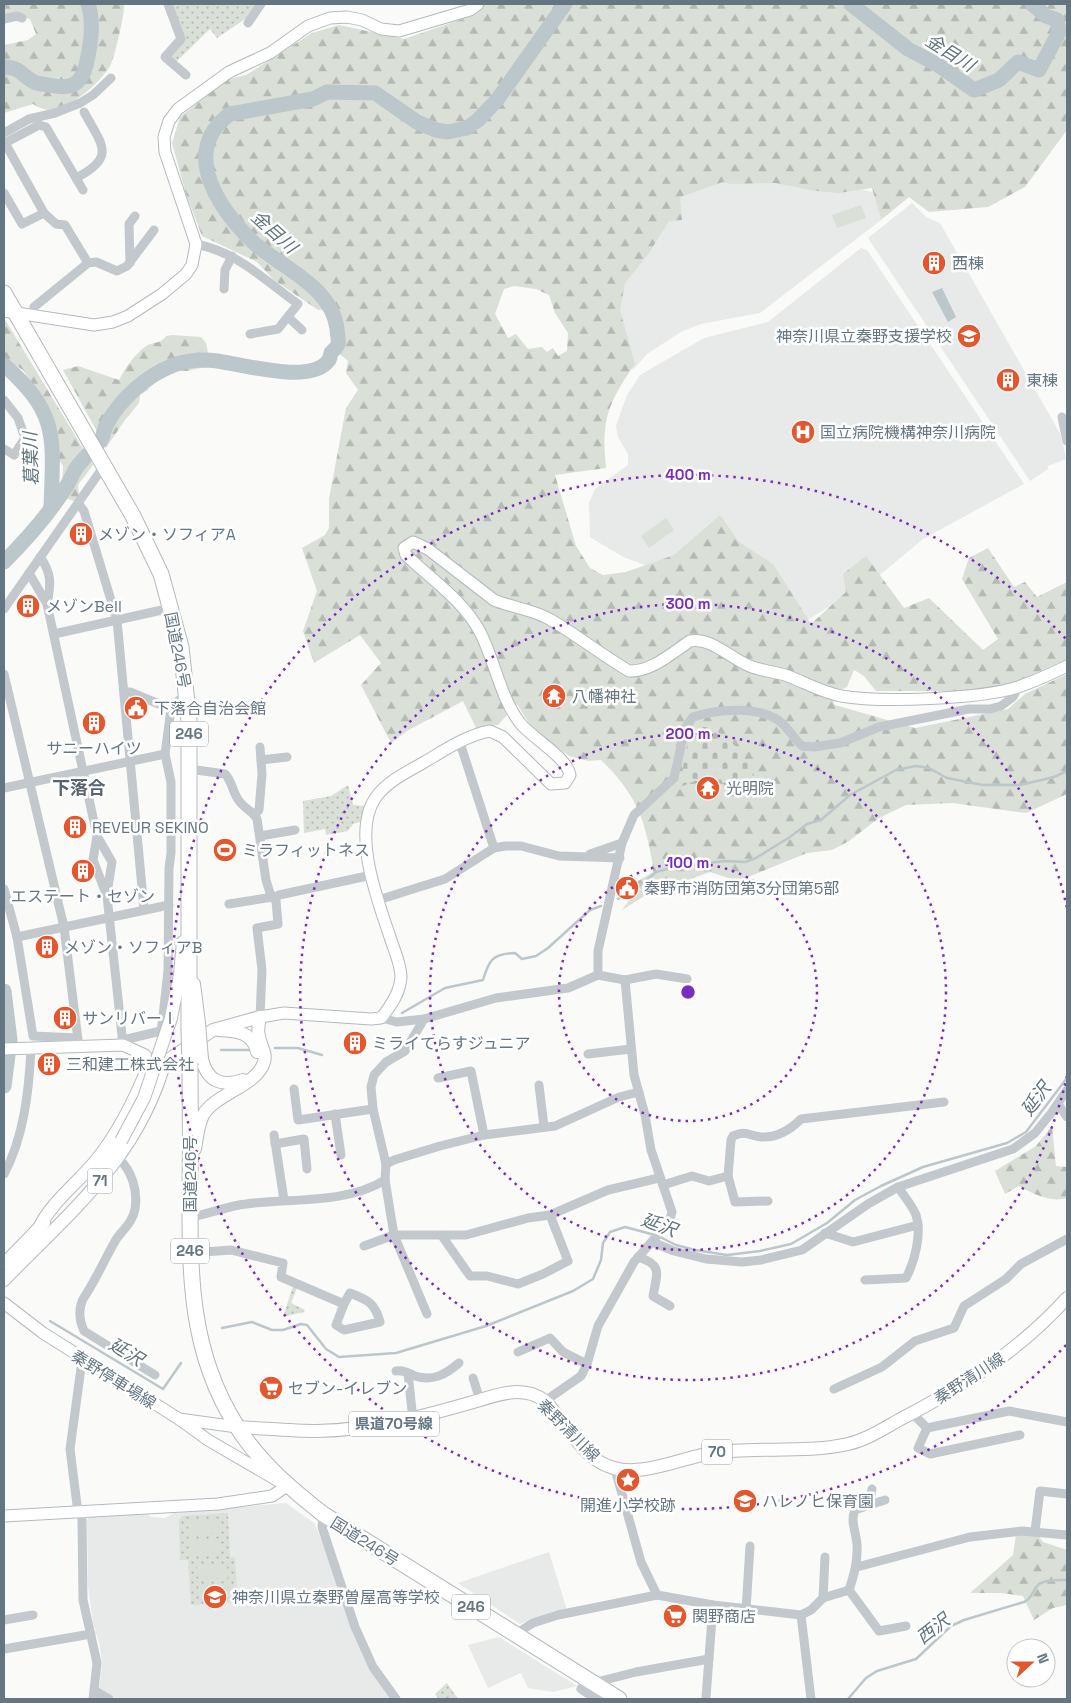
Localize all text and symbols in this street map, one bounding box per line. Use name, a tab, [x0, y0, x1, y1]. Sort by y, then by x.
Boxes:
water label: 金目川	[921, 29, 981, 78]
water label: 金目川	[247, 205, 304, 260]
building icon: 西棟	[921, 250, 947, 276]
place label: 西棟	[952, 253, 984, 274]
school or university icon: 神奈川県立秦野支援学校	[956, 323, 982, 349]
place label: 神奈川県立秦野支援学校	[776, 326, 952, 347]
building icon: 東棟	[995, 367, 1021, 393]
place label: 東棟	[1026, 370, 1058, 391]
hospital icon: 国立病院機構神奈川病院	[790, 419, 816, 445]
place label: 国立病院機構神奈川病院	[820, 422, 996, 443]
water label: 葛葉川	[18, 430, 43, 486]
text: 400 m	[665, 465, 711, 484]
building icon: メゾン・ソフィアA	[68, 521, 94, 547]
place label: メゾン・ソフィアA	[98, 524, 236, 545]
building icon: メゾンBell	[15, 593, 41, 619]
text: 300 m	[665, 594, 711, 613]
place label: メゾンBell	[46, 596, 122, 617]
street label: 国道246号	[160, 610, 195, 690]
temple icon: 八幡神社	[541, 683, 567, 709]
place label: 八幡神社	[572, 686, 636, 707]
public building icon: 下落合自治会館	[123, 695, 149, 721]
place label: 下落合自治会館	[154, 698, 266, 719]
building icon: サニーハイツ	[81, 710, 107, 736]
road number: 246	[170, 722, 208, 746]
text: 200 m	[666, 724, 710, 743]
place label: サニーハイツ	[46, 738, 142, 759]
temple icon: 光明院	[695, 775, 721, 801]
district label: 下落合	[52, 776, 106, 799]
place label: 光明院	[726, 778, 774, 799]
building icon: REVEUR SEKINO	[62, 814, 88, 840]
place label: REVEUR SEKINO	[92, 817, 209, 838]
sports icon: ミラフィットネス	[212, 837, 238, 863]
place label: ミラフィットネス	[242, 840, 370, 861]
text: 100 m	[667, 853, 709, 872]
building icon: エステート・セゾン	[70, 858, 96, 884]
public building icon: 秦野市消防団第3分団第5部	[614, 875, 640, 901]
place label: 秦野市消防団第3分団第5部	[644, 878, 839, 899]
place label: エステート・セゾン	[11, 886, 155, 907]
building icon: メゾン・ソフィアB	[34, 934, 60, 960]
place label: メゾン・ソフィアB	[64, 937, 202, 958]
centre of rings	[679, 983, 697, 1001]
building icon: サンリバーⅠ	[52, 1005, 78, 1031]
place label: サンリバーⅠ	[82, 1008, 178, 1029]
building icon: ミライてらすジュニア	[342, 1030, 368, 1056]
place label: ミライてらすジュニア	[372, 1033, 531, 1054]
building icon: 三和建工株式会社	[36, 1051, 62, 1077]
place label: 三和建工株式会社	[66, 1054, 194, 1075]
water label: 延沢	[1016, 1076, 1057, 1120]
street label: 国道246号	[180, 1136, 201, 1212]
road number: 71	[88, 1168, 112, 1194]
water label: 延沢	[638, 1208, 682, 1242]
road number: 246	[171, 1238, 209, 1264]
water label: 延沢	[105, 1332, 149, 1372]
street label: 秦野停車場線	[67, 1345, 160, 1414]
street label: 秦野清川線	[930, 1348, 1009, 1409]
supermarket icon: セブン-イレブン	[258, 1375, 284, 1401]
place label: セブン-イレブン	[288, 1378, 407, 1399]
street label: 秦野清川線	[533, 1395, 604, 1466]
road number: 県道70号線	[349, 1412, 439, 1436]
road number: 70	[702, 1440, 732, 1464]
place icon: 開進小学校跡	[615, 1467, 641, 1493]
school or university icon: ハレノヒ保育園	[732, 1488, 758, 1514]
place label: ハレノヒ保育園	[762, 1491, 874, 1512]
place label: 開進小学校跡	[580, 1495, 676, 1516]
street label: 国道246号	[327, 1512, 403, 1571]
school or university icon: 神奈川県立秦野曽屋高等学校	[202, 1584, 228, 1610]
place label: 神奈川県立秦野曽屋高等学校	[232, 1587, 440, 1608]
road number: 246	[452, 1594, 490, 1620]
supermarket icon: 関野商店	[662, 1603, 688, 1629]
place label: 関野商店	[692, 1606, 756, 1627]
water label: 西沢	[911, 1607, 956, 1649]
north arrow	[1006, 1638, 1056, 1688]
text: N	[1033, 1651, 1053, 1666]

